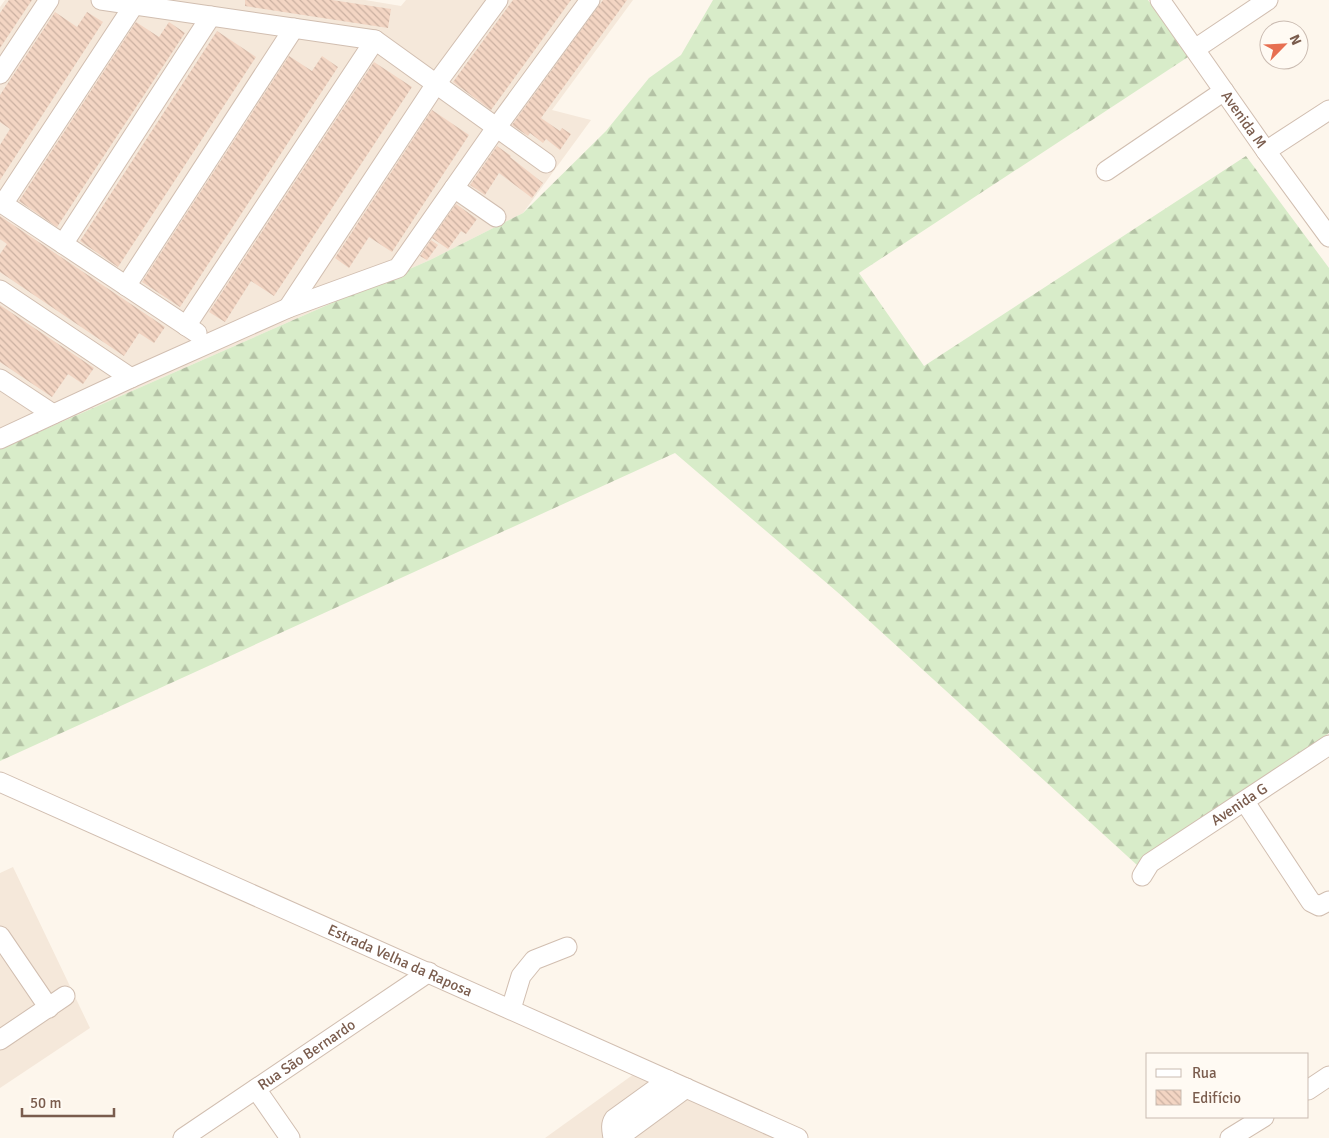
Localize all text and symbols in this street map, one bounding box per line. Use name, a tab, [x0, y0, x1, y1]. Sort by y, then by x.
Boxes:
north arrow	[1259, 20, 1309, 70]
text: N	[1286, 32, 1305, 48]
street label: Avenida M	[1217, 87, 1270, 152]
street label: Avenida G	[1207, 779, 1271, 829]
street label: Estrada Velha da Raposa	[325, 920, 475, 1001]
street label: Rua São Bernardo	[254, 1015, 359, 1094]
legend	[1146, 1053, 1309, 1118]
text: Rua	[1192, 1064, 1217, 1082]
scale bar	[22, 1086, 115, 1118]
text: Edifício	[1192, 1089, 1241, 1107]
text: 50 m	[30, 1094, 61, 1112]

